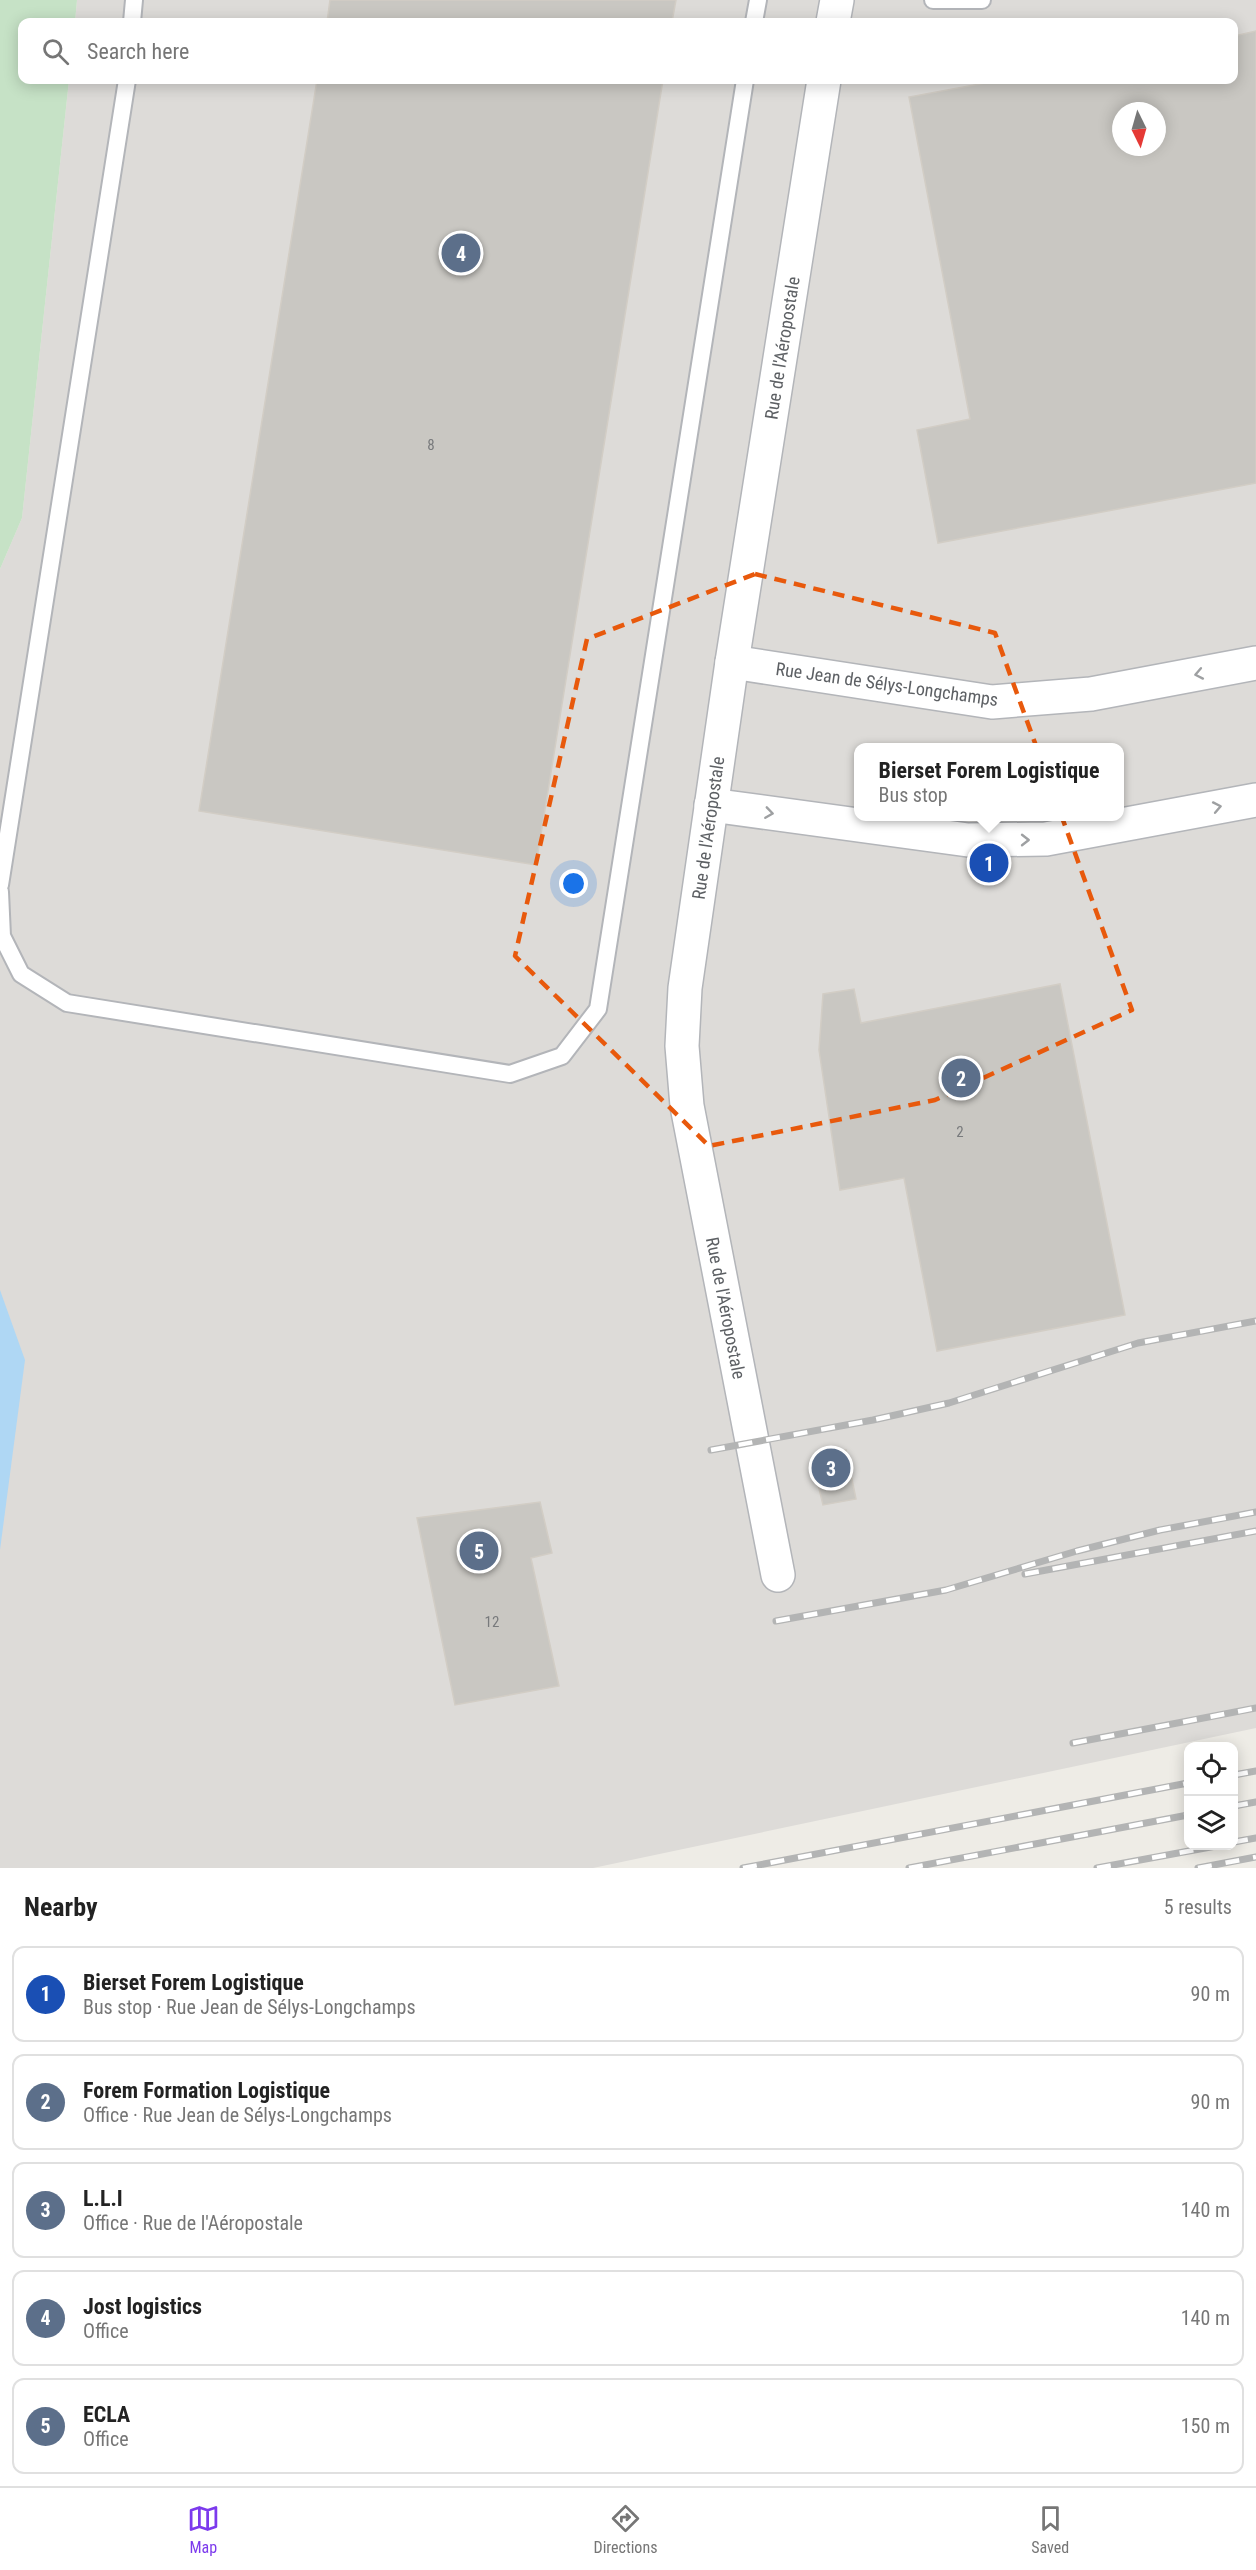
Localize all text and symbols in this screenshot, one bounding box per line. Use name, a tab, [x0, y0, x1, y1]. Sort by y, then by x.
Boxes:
search box	[18, 18, 1238, 84]
icon: search	[39, 35, 72, 68]
text: Search here	[87, 39, 189, 64]
north arrow	[1112, 102, 1166, 156]
pin: 4	[442, 230, 480, 276]
street label: Rue de l'Aéropostale	[760, 275, 804, 421]
house number: 8	[427, 436, 435, 454]
street label: Rue Jean de Sélys-Longchamps	[774, 658, 1000, 710]
one-way arrow	[1194, 667, 1204, 680]
popup	[854, 743, 1124, 821]
street label: Rue de l'Aéropostale	[688, 755, 728, 901]
text: Bierset Forem Logistique	[879, 758, 1099, 783]
text: Bus stop	[879, 783, 948, 807]
one-way arrow	[1212, 801, 1222, 814]
one-way arrow	[764, 806, 774, 819]
one-way arrow	[1021, 834, 1030, 846]
pin: 1	[970, 840, 1008, 886]
your location	[559, 869, 588, 898]
pin: 2	[942, 1056, 980, 1100]
house number: 2	[956, 1123, 964, 1141]
street label: Rue de l'Aéropostale	[702, 1235, 750, 1381]
pin: 3	[812, 1446, 850, 1490]
pin: 5	[460, 1528, 498, 1574]
house number: 12	[485, 1613, 499, 1631]
map controls	[1184, 1742, 1238, 1850]
button: locate	[1184, 1742, 1238, 1796]
button: layers	[1184, 1796, 1238, 1850]
text: Nearby	[24, 1892, 98, 1922]
text: 5 results	[1164, 1895, 1232, 1919]
text: Bierset Forem Logistique	[83, 1970, 304, 1995]
text: 1	[40, 1982, 51, 2006]
text: 90 m	[1191, 1982, 1230, 2006]
text: Bus stop · Rue Jean de Sélys-Longchamps	[83, 1995, 416, 2019]
text: Forem Formation Logistique	[83, 2078, 330, 2103]
text: 2	[40, 2090, 51, 2114]
text: 90 m	[1191, 2090, 1230, 2114]
text: Office · Rue Jean de Sélys-Longchamps	[83, 2103, 392, 2127]
text: L.L.I	[83, 2186, 123, 2211]
text: 3	[40, 2198, 51, 2222]
text: 140 m	[1181, 2198, 1230, 2222]
text: Office · Rue de l'Aéropostale	[83, 2211, 303, 2235]
text: Jost logistics	[83, 2294, 202, 2319]
text: 4	[40, 2306, 51, 2330]
text: 140 m	[1181, 2306, 1230, 2330]
text: Office	[83, 2319, 129, 2343]
text: ECLA	[83, 2402, 130, 2427]
text: 5	[40, 2414, 51, 2438]
text: 150 m	[1181, 2414, 1230, 2438]
text: Office	[83, 2427, 129, 2451]
tab: Map	[187, 2502, 220, 2557]
tab: Directions	[594, 2502, 657, 2557]
tab: Saved	[1031, 2502, 1069, 2557]

